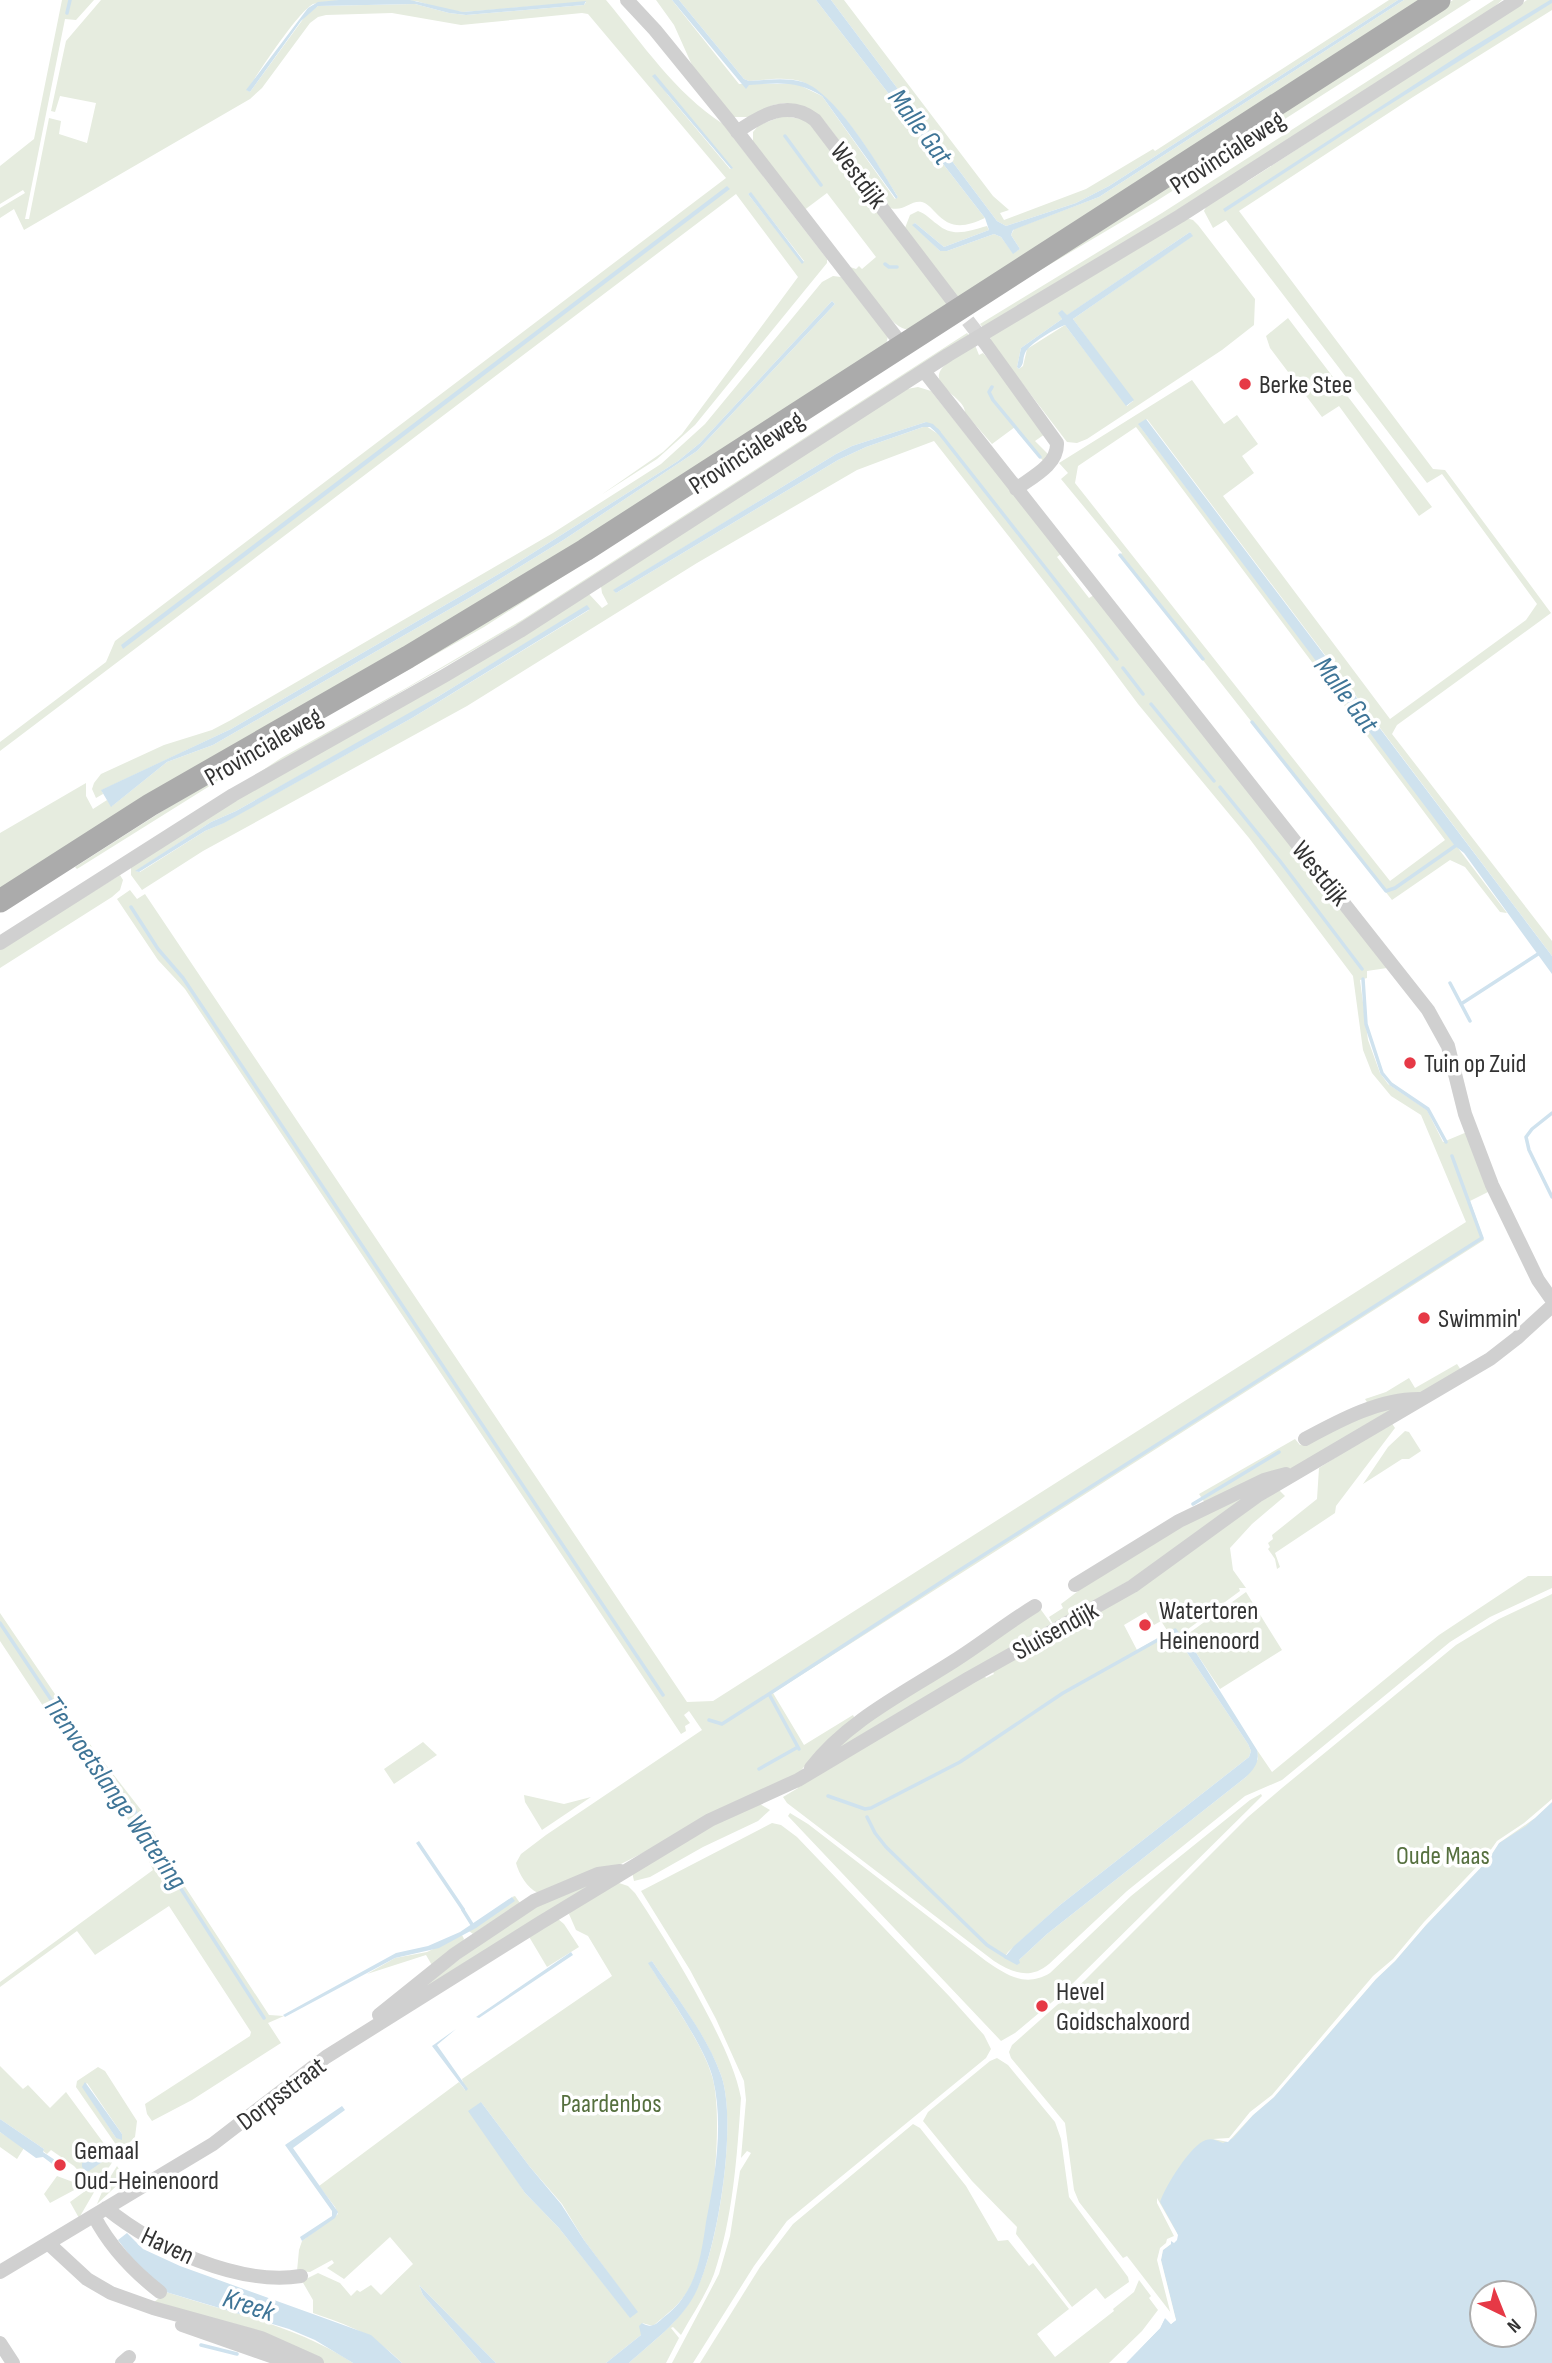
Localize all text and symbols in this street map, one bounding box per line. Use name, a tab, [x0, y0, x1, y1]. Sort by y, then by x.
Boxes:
water label: Malle Gat	[881, 82, 959, 172]
street label: Provincialeweg	[1165, 105, 1291, 202]
street label: Westdijk	[823, 137, 893, 215]
place label: Berke Stee	[1259, 370, 1352, 401]
marker: Berke Stee	[1237, 376, 1253, 392]
street label: Provincialeweg	[684, 405, 810, 502]
water label: Malle Gat	[1307, 650, 1385, 740]
street label: Provincialeweg	[200, 701, 328, 793]
street label: Westdijk	[1284, 835, 1355, 913]
place label: Tuin op Zuid	[1424, 1049, 1526, 1080]
marker: Tuin op Zuid	[1402, 1055, 1418, 1071]
place label: Swimmin'	[1438, 1304, 1521, 1335]
marker: Swimmin'	[1416, 1310, 1432, 1326]
street label: Sluisendijk	[1008, 1595, 1104, 1667]
place label: Watertoren Heinenoord	[1159, 1596, 1260, 1657]
marker: Watertoren Heinenoord	[1137, 1617, 1153, 1633]
water label: Tienvoetslange Watering	[36, 1690, 194, 1896]
park label: Oude Maas	[1396, 1841, 1490, 1872]
place label: Hevel Goidschalxoord	[1056, 1977, 1190, 2038]
marker: Hevel Goidschalxoord	[1034, 1998, 1050, 2014]
street label: Dorpsstraat	[231, 2051, 332, 2138]
park label: Paardenbos	[560, 2089, 662, 2120]
place label: Gemaal Oud-Heinenoord	[74, 2136, 219, 2197]
marker: Gemaal Oud-Heinenoord	[52, 2157, 68, 2173]
street label: Haven	[136, 2221, 199, 2272]
north arrow	[1468, 2279, 1538, 2349]
water label: Kreek	[219, 2282, 280, 2330]
text: N	[1502, 2313, 1525, 2337]

